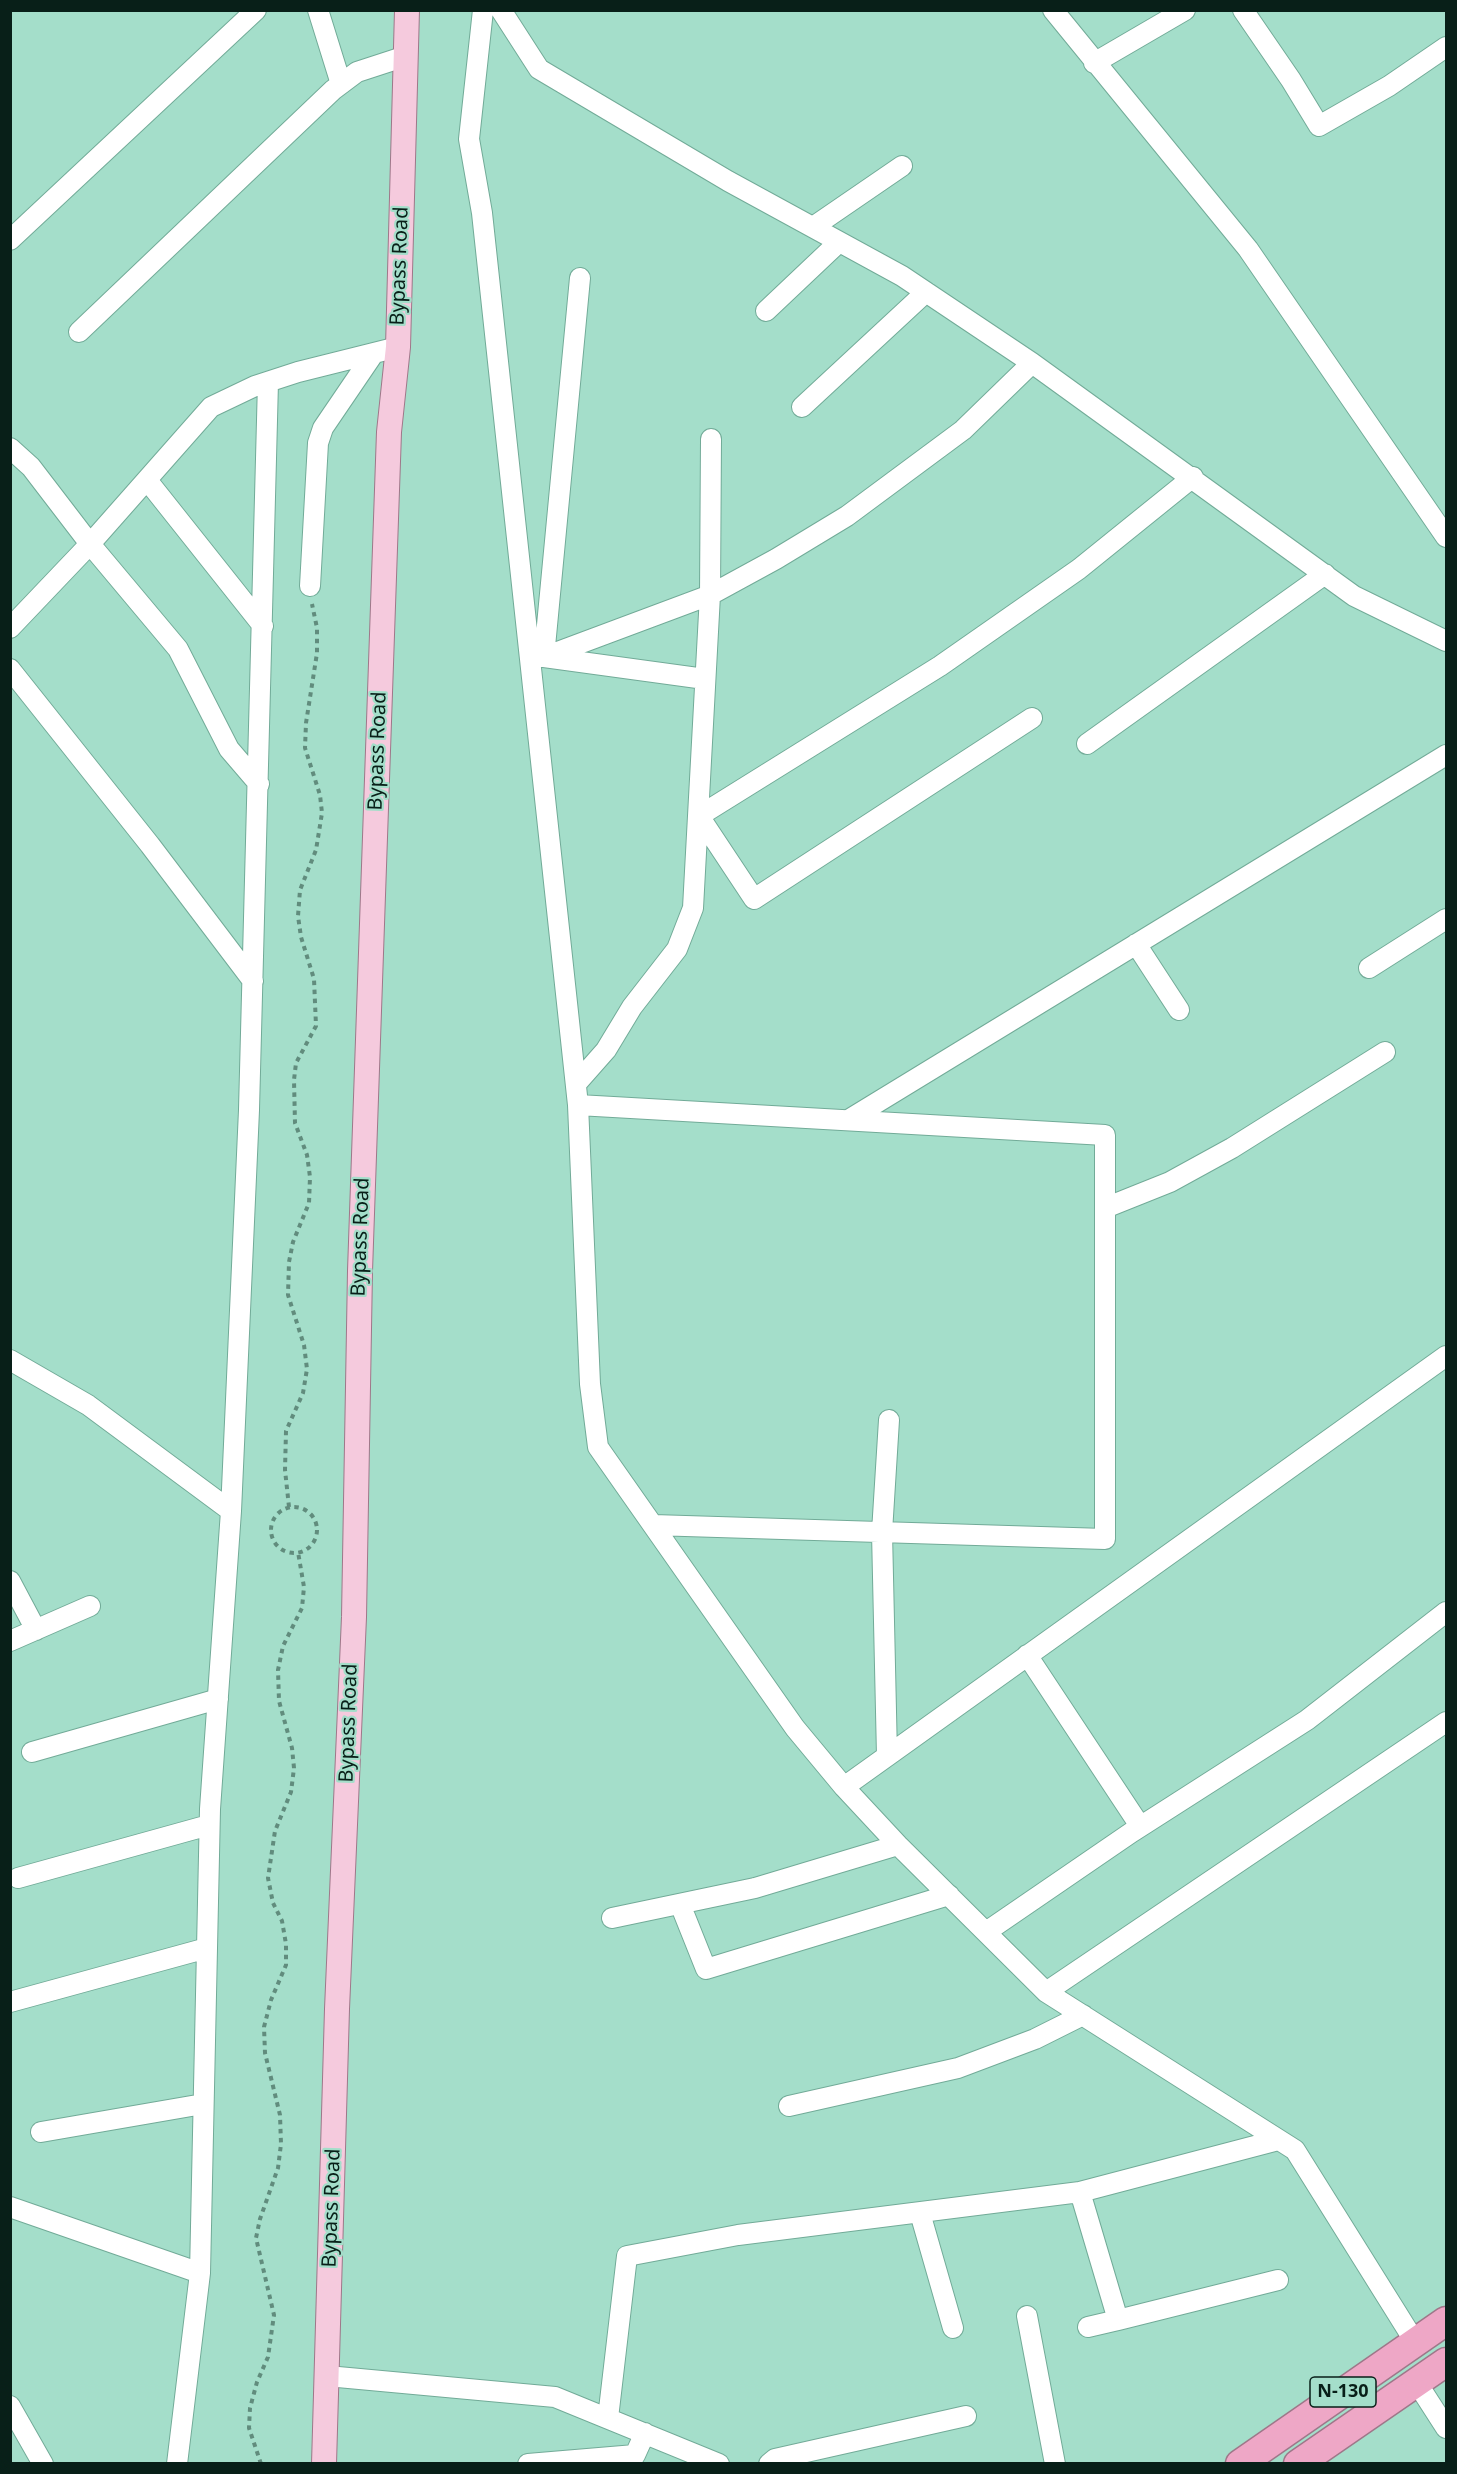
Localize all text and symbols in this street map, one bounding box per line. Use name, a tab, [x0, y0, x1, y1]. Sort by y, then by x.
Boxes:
street label: Bypass Road	[386, 206, 414, 326]
street label: Bypass Road	[364, 691, 392, 811]
street label: Bypass Road	[347, 1177, 375, 1297]
street label: Bypass Road	[335, 1663, 363, 1783]
street label: Bypass Road	[318, 2148, 346, 2268]
road number: N-130	[1310, 2377, 1376, 2407]

